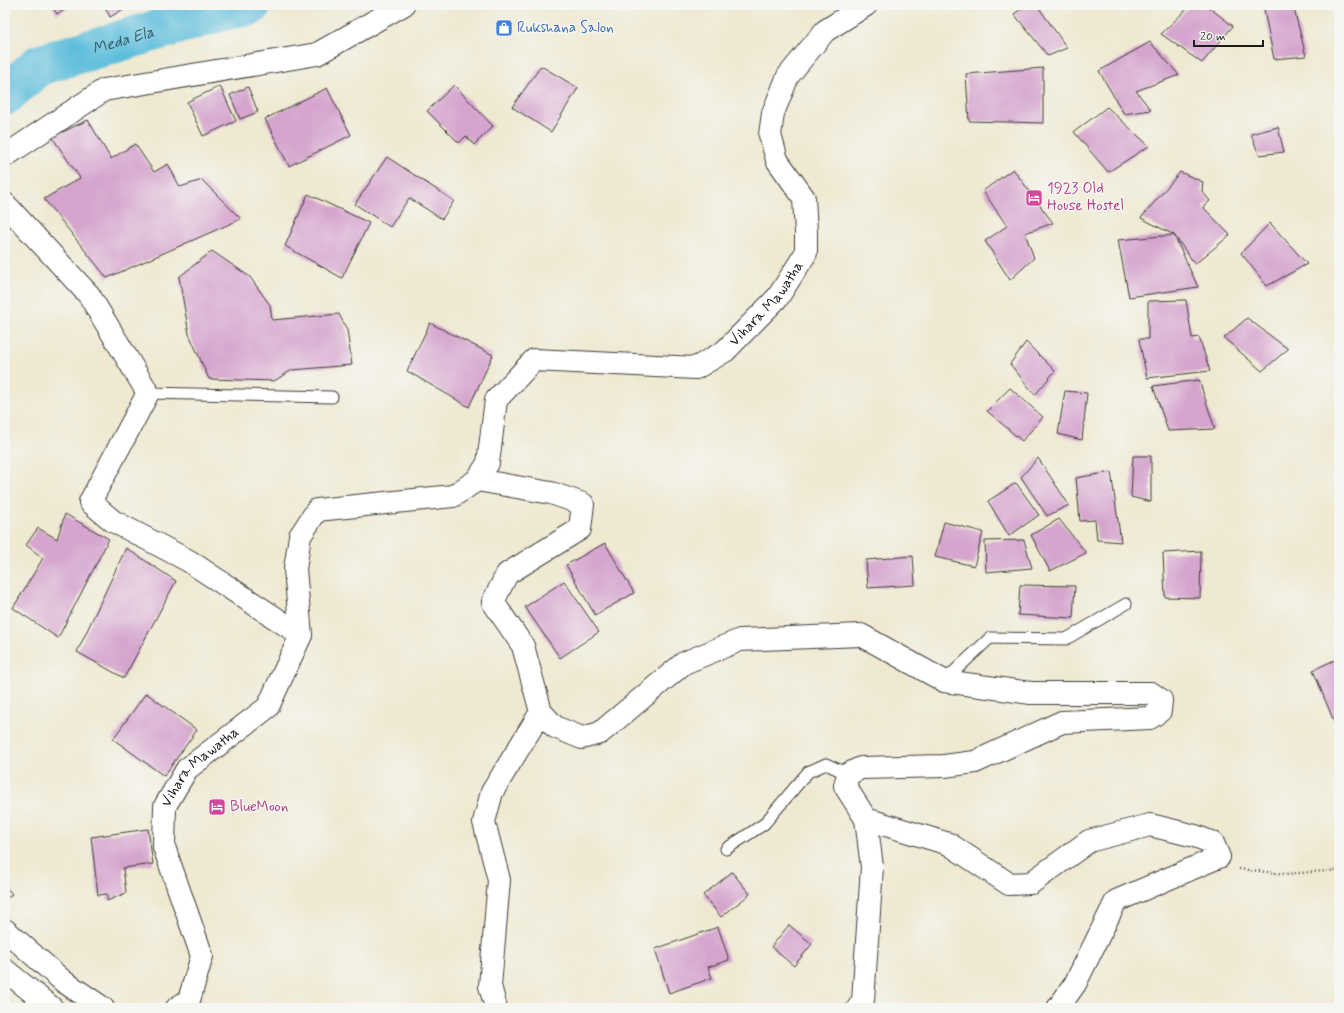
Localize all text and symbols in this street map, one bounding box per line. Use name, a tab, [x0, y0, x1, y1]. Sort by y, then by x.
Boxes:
shop icon: Rukshana Salon	[494, 18, 514, 38]
place label: Rukshana Salon	[517, 18, 614, 38]
water label: Meda Ela	[90, 21, 157, 59]
scale bar	[1194, 22, 1263, 48]
text: 20 m	[1200, 29, 1226, 45]
place label: 1923 Old House Hostel	[1047, 179, 1124, 216]
hotel icon: 1923 Old House Hostel	[1024, 188, 1044, 208]
street label: Vihara Mawatha	[725, 257, 808, 351]
street label: Vihara Mawatha	[156, 722, 244, 811]
hotel icon: BlueMoon	[207, 797, 227, 817]
place label: BlueMoon	[230, 797, 288, 817]

